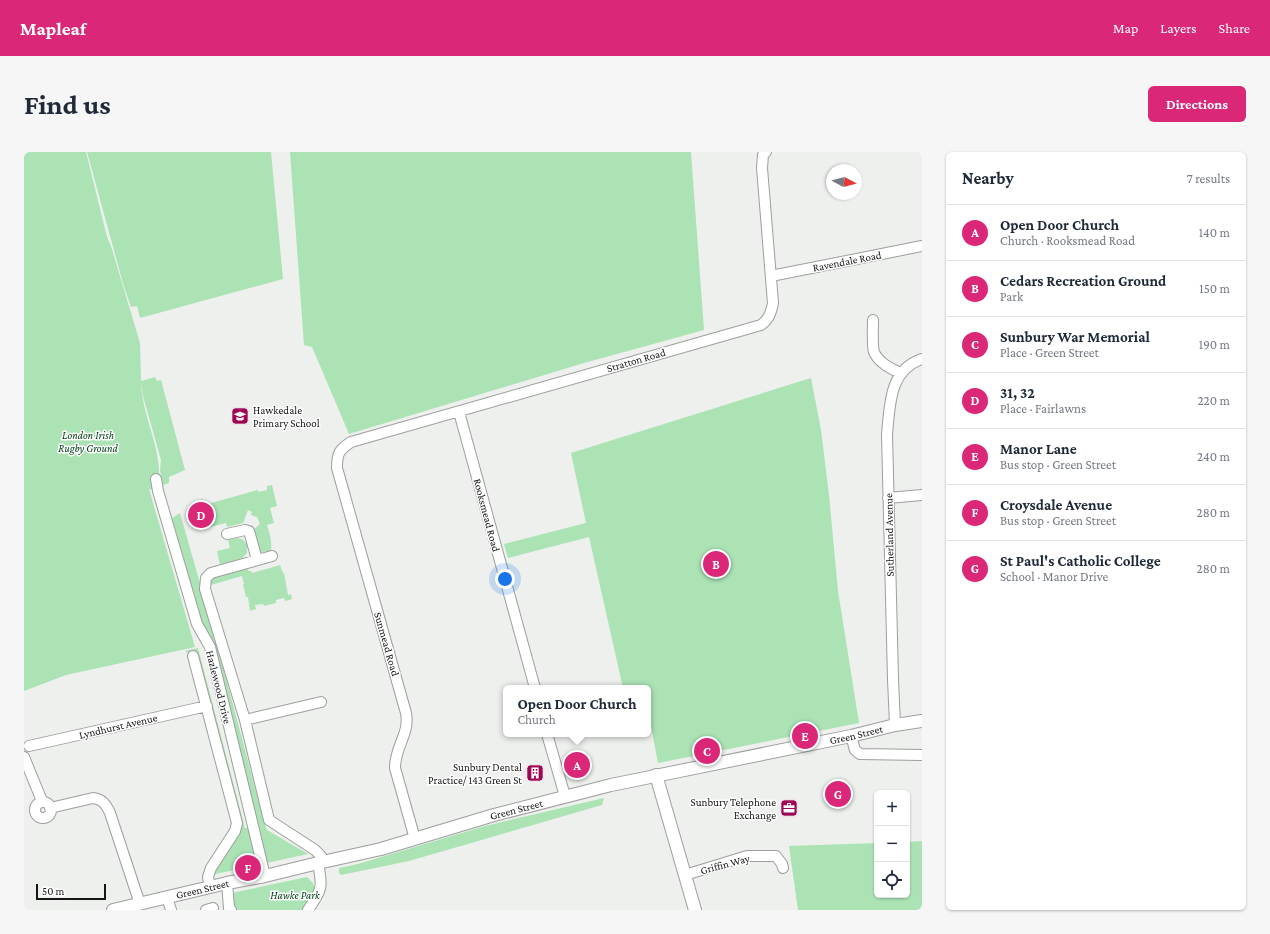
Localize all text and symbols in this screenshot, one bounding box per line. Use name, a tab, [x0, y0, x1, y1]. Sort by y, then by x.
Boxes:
text: Mapleaf	[20, 18, 86, 39]
text: Map	[1113, 20, 1138, 36]
text: Layers	[1160, 20, 1197, 36]
text: Share	[1219, 20, 1250, 36]
button: Directions	[1148, 86, 1246, 122]
text: Find us	[24, 89, 111, 120]
north arrow	[826, 164, 862, 200]
text: Nearby	[962, 169, 1014, 188]
text: 7 results	[1187, 171, 1230, 186]
text: Open Door Church	[1000, 217, 1119, 233]
text: A	[971, 225, 979, 240]
text: 140 m	[1199, 225, 1230, 240]
text: Church · Rooksmead Road	[1000, 233, 1135, 248]
street label: Ravendale Road	[812, 248, 883, 274]
text: Cedars Recreation Ground	[1000, 273, 1166, 289]
text: B	[971, 281, 979, 296]
text: 150 m	[1199, 281, 1230, 296]
text: Park	[1000, 289, 1023, 304]
text: Sunbury War Memorial	[1000, 329, 1150, 345]
text: C	[971, 337, 979, 352]
text: 190 m	[1199, 337, 1230, 352]
text: Place · Green Street	[1000, 345, 1099, 360]
street label: Stratton Road	[605, 346, 667, 374]
text: 31, 32	[1000, 385, 1035, 401]
text: D	[971, 393, 979, 408]
text: 220 m	[1197, 393, 1230, 408]
text: Place · Fairlawns	[1000, 401, 1086, 416]
place label: Hawkedale Primary School	[253, 404, 320, 430]
school or university icon: Hawkedale Primary School	[230, 406, 250, 426]
park label: London Irish Rugby Ground	[58, 429, 119, 455]
text: Manor Lane	[1000, 441, 1077, 457]
text: E	[971, 449, 979, 464]
text: 240 m	[1197, 449, 1230, 464]
text: Bus stop · Green Street	[1000, 457, 1116, 472]
street label: Rooksmead Road	[471, 477, 503, 553]
street label: Sutherland Avenue	[882, 493, 896, 577]
text: Croysdale Avenue	[1000, 497, 1112, 513]
pin: D	[188, 500, 214, 530]
text: F	[972, 505, 978, 520]
text: 280 m	[1197, 505, 1230, 520]
text: Bus stop · Green Street	[1000, 513, 1116, 528]
pin: B	[703, 549, 729, 579]
text: St Paul's Catholic College	[1000, 553, 1161, 569]
text: G	[971, 561, 979, 576]
text: 280 m	[1197, 561, 1230, 576]
your location	[495, 569, 515, 589]
text: School · Manor Drive	[1000, 569, 1108, 584]
street label: Sunmead Road	[372, 611, 402, 677]
street label: Hazlewood Drive	[204, 649, 234, 725]
popup	[503, 685, 651, 737]
text: Open Door Church	[517, 696, 637, 712]
street label: Lyndhurst Avenue	[78, 711, 159, 742]
text: Church	[517, 712, 556, 727]
pin: E	[792, 721, 818, 751]
street label: Green Street	[829, 722, 884, 746]
pin: C	[694, 736, 720, 766]
pin: A	[564, 750, 590, 780]
place label: Sunbury Dental Practice/ 143 Green St	[428, 761, 522, 786]
building icon: Sunbury Dental Practice/ 143 Green St	[525, 763, 545, 783]
pin: G	[825, 779, 851, 809]
map controls	[874, 790, 910, 898]
button: +	[874, 790, 910, 826]
place label: Sunbury Telephone Exchange	[691, 796, 776, 822]
street label: Green Street	[488, 797, 544, 822]
office icon: Sunbury Telephone Exchange	[779, 798, 799, 818]
button: −	[874, 826, 910, 862]
street label: Griffin Way	[699, 851, 752, 877]
pin: F	[235, 853, 261, 883]
button: locate	[874, 862, 910, 898]
street label: Green Street	[175, 877, 230, 901]
scale bar	[36, 882, 106, 901]
text: 50 m	[42, 885, 64, 897]
park label: Hawke Park	[270, 889, 321, 901]

